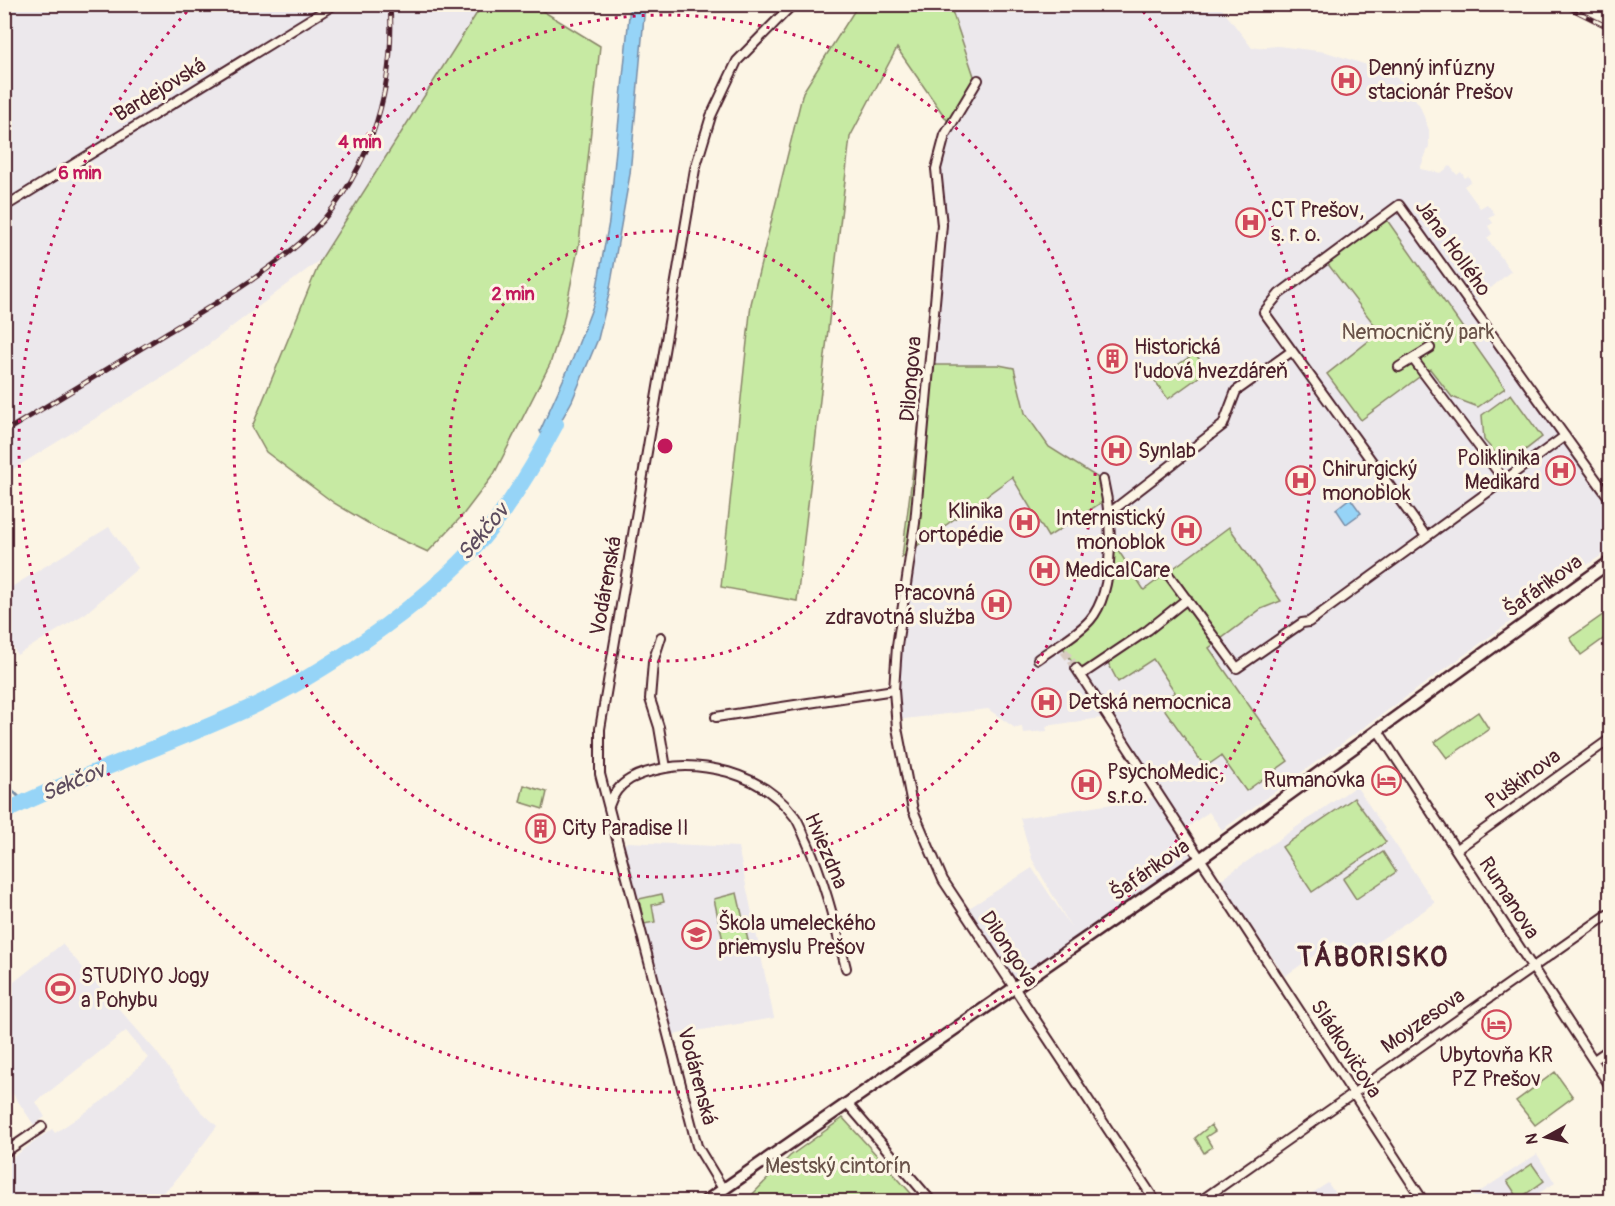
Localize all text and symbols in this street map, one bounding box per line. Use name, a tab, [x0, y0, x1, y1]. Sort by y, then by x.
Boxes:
street label: Bardejovská	[109, 52, 211, 128]
place label: Denný infúzny stacionár Prešov	[1368, 55, 1514, 106]
hospital icon: Denný infúzny stacionár Prešov	[1331, 64, 1363, 96]
text: 4 min	[338, 131, 382, 154]
text: 6 min	[58, 162, 102, 185]
street label: Jána Hollého	[1409, 194, 1497, 302]
place label: CT Prešov, s. r. o.	[1271, 197, 1364, 248]
hospital icon: CT Prešov, s. r. o.	[1234, 206, 1266, 238]
text: 2 min	[491, 283, 535, 306]
park label: Nemocničný park	[1342, 319, 1495, 346]
place label: Historická ľudová hvezdáreň	[1134, 334, 1288, 385]
street label: Dilongova	[894, 335, 928, 423]
building icon: Historická ľudová hvezdáreň	[1097, 343, 1129, 375]
hospital icon: Synlab	[1101, 435, 1133, 467]
centre of rings	[655, 436, 675, 456]
place label: Synlab	[1138, 438, 1196, 465]
place label: Poliklinika Medikard	[1457, 445, 1540, 496]
hospital icon: Poliklinika Medikard	[1545, 454, 1577, 486]
place label: Chirurgický monoblok	[1322, 456, 1417, 507]
hospital icon: Chirurgický monoblok	[1285, 465, 1317, 497]
water label: Sekčov	[451, 496, 516, 566]
place label: Klinika ortopédie	[919, 498, 1004, 549]
place label: Internistický monoblok	[1055, 505, 1165, 556]
hospital icon: Klinika ortopédie	[1008, 507, 1040, 539]
hospital icon: Internistický monoblok	[1170, 514, 1202, 546]
street label: Vodárenská	[584, 534, 628, 638]
street label: Šafárikova	[1498, 548, 1588, 624]
hospital icon: MedicalCare	[1028, 554, 1060, 586]
place label: MedicalCare	[1065, 557, 1171, 584]
place label: Pracovná zdravotná služba	[825, 580, 975, 631]
hospital icon: Pracovná zdravotná služba	[980, 589, 1012, 621]
hospital icon: Detská nemocnica	[1031, 686, 1063, 718]
place label: Detská nemocnica	[1068, 689, 1231, 716]
street label: Puškinova	[1480, 743, 1566, 815]
water label: Sekčov	[37, 755, 111, 808]
place label: PsychoMedic, s.r.o.	[1107, 759, 1224, 810]
hotel icon: Rumanovka	[1370, 764, 1402, 796]
place label: Rumanovka	[1264, 767, 1365, 794]
hospital icon: PsychoMedic, s.r.o.	[1070, 768, 1102, 800]
street label: Hviezdna	[798, 809, 854, 893]
building icon: City Paradise II	[525, 812, 557, 844]
place label: City Paradise II	[562, 815, 689, 842]
street label: Šafárikova	[1104, 832, 1195, 907]
street label: Rumanova	[1472, 852, 1546, 944]
street label: Dilongova	[974, 906, 1044, 992]
place label: Škola umeleckého priemyslu Prešov	[718, 909, 876, 961]
school or university icon: Škola umeleckého priemyslu Prešov	[681, 919, 713, 951]
district label: TÁBORISKO	[1296, 940, 1449, 974]
place label: STUDIYO Jogy a Pohybu	[81, 963, 209, 1014]
sports icon: STUDIYO Jogy a Pohybu	[44, 972, 76, 1004]
street label: Moyzesova	[1376, 982, 1470, 1060]
street label: Sládkovičova	[1304, 995, 1388, 1103]
hotel icon: Ubytovňa KR PZ Prešov	[1480, 1008, 1512, 1040]
street label: Vodárenská	[671, 1024, 723, 1128]
place label: Ubytovňa KR PZ Prešov	[1439, 1042, 1553, 1093]
north arrow	[1516, 1107, 1576, 1167]
text: N	[1521, 1132, 1543, 1146]
park label: Mestský cintorín	[765, 1153, 911, 1180]

